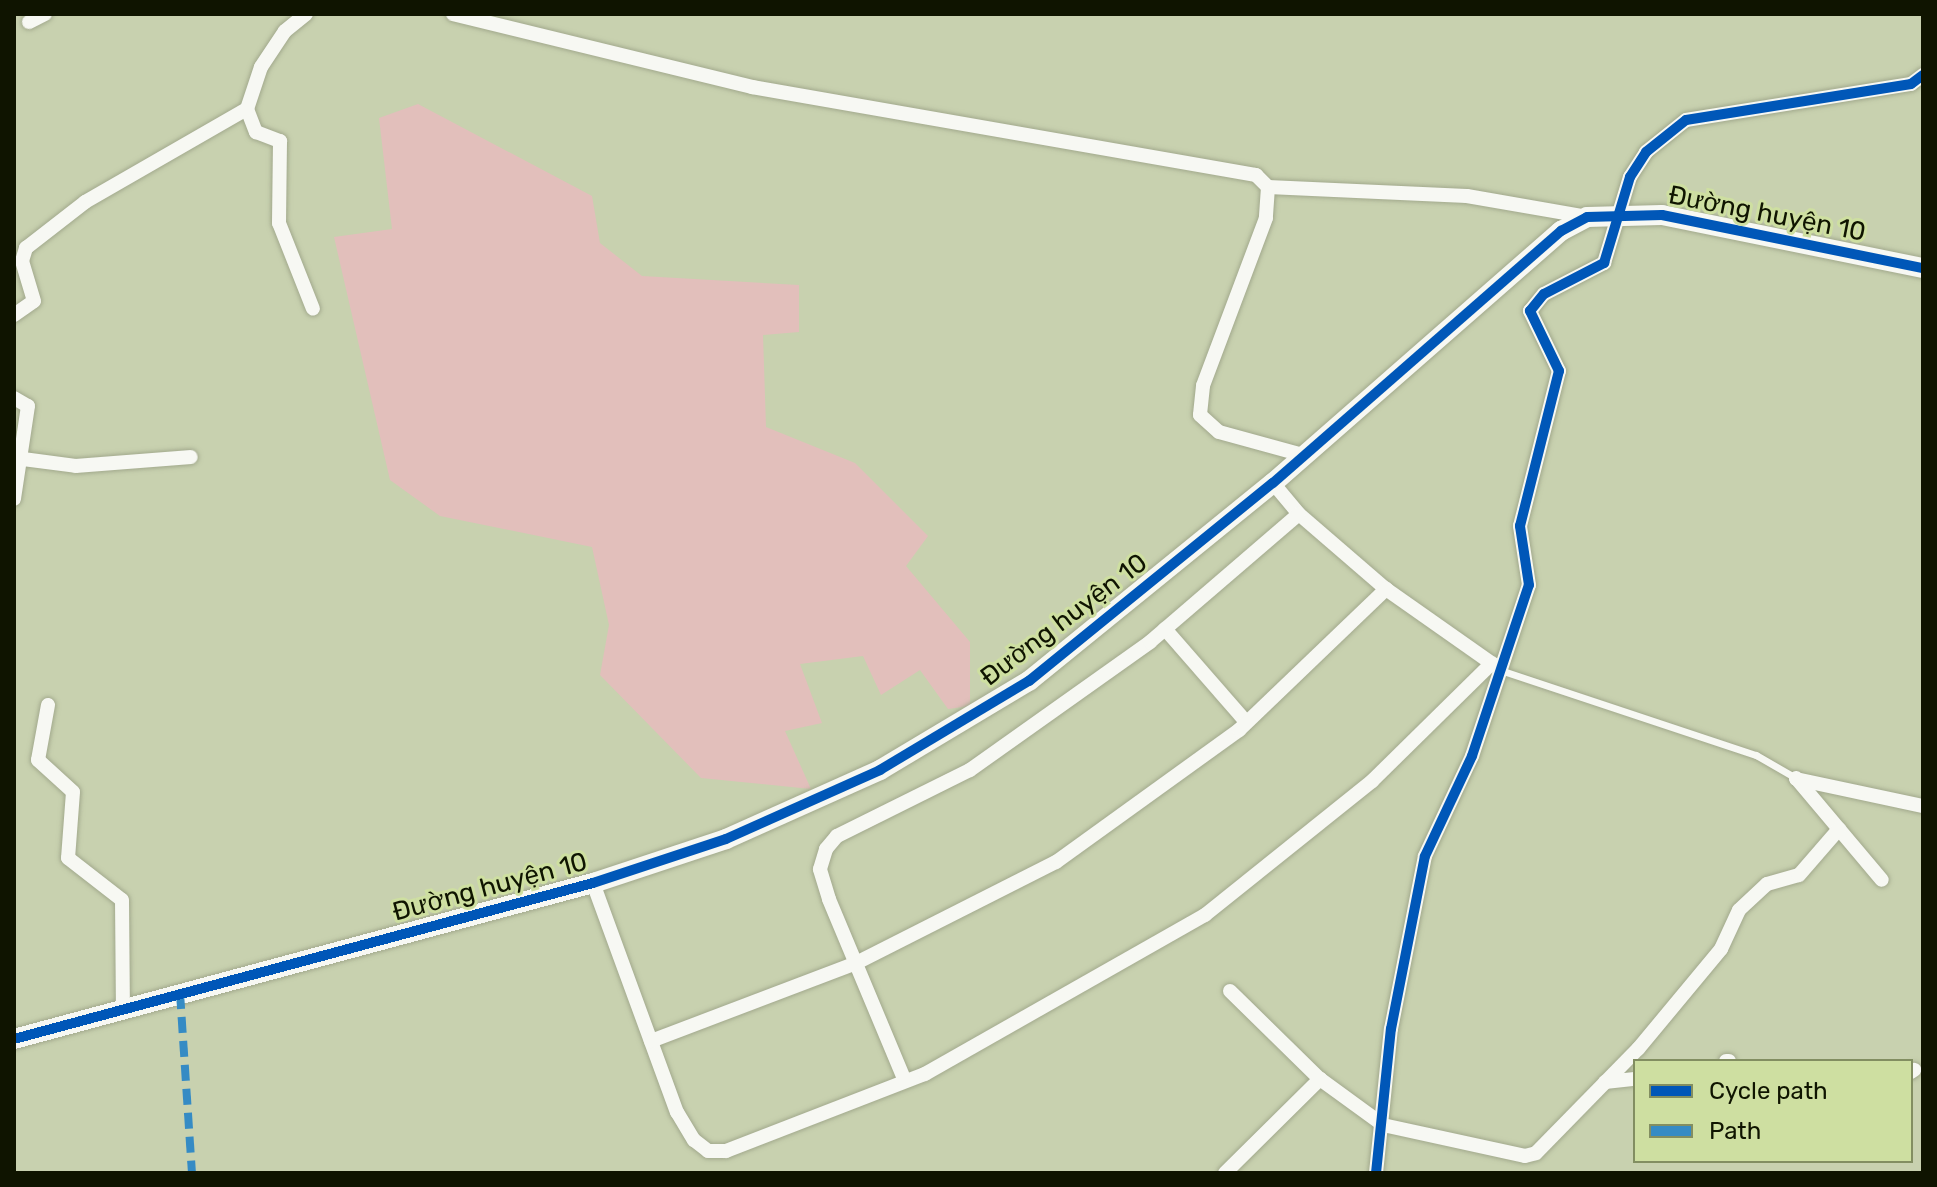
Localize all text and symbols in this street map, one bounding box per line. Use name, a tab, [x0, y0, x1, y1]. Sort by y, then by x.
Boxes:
street label: Đường huyện 10	[1666, 180, 1868, 248]
street label: Đường huyện 10	[975, 547, 1153, 693]
street label: Đường huyện 10	[389, 846, 591, 928]
legend	[1633, 1059, 1913, 1163]
text: Cycle path	[1709, 1077, 1828, 1105]
text: Path	[1709, 1117, 1761, 1145]

